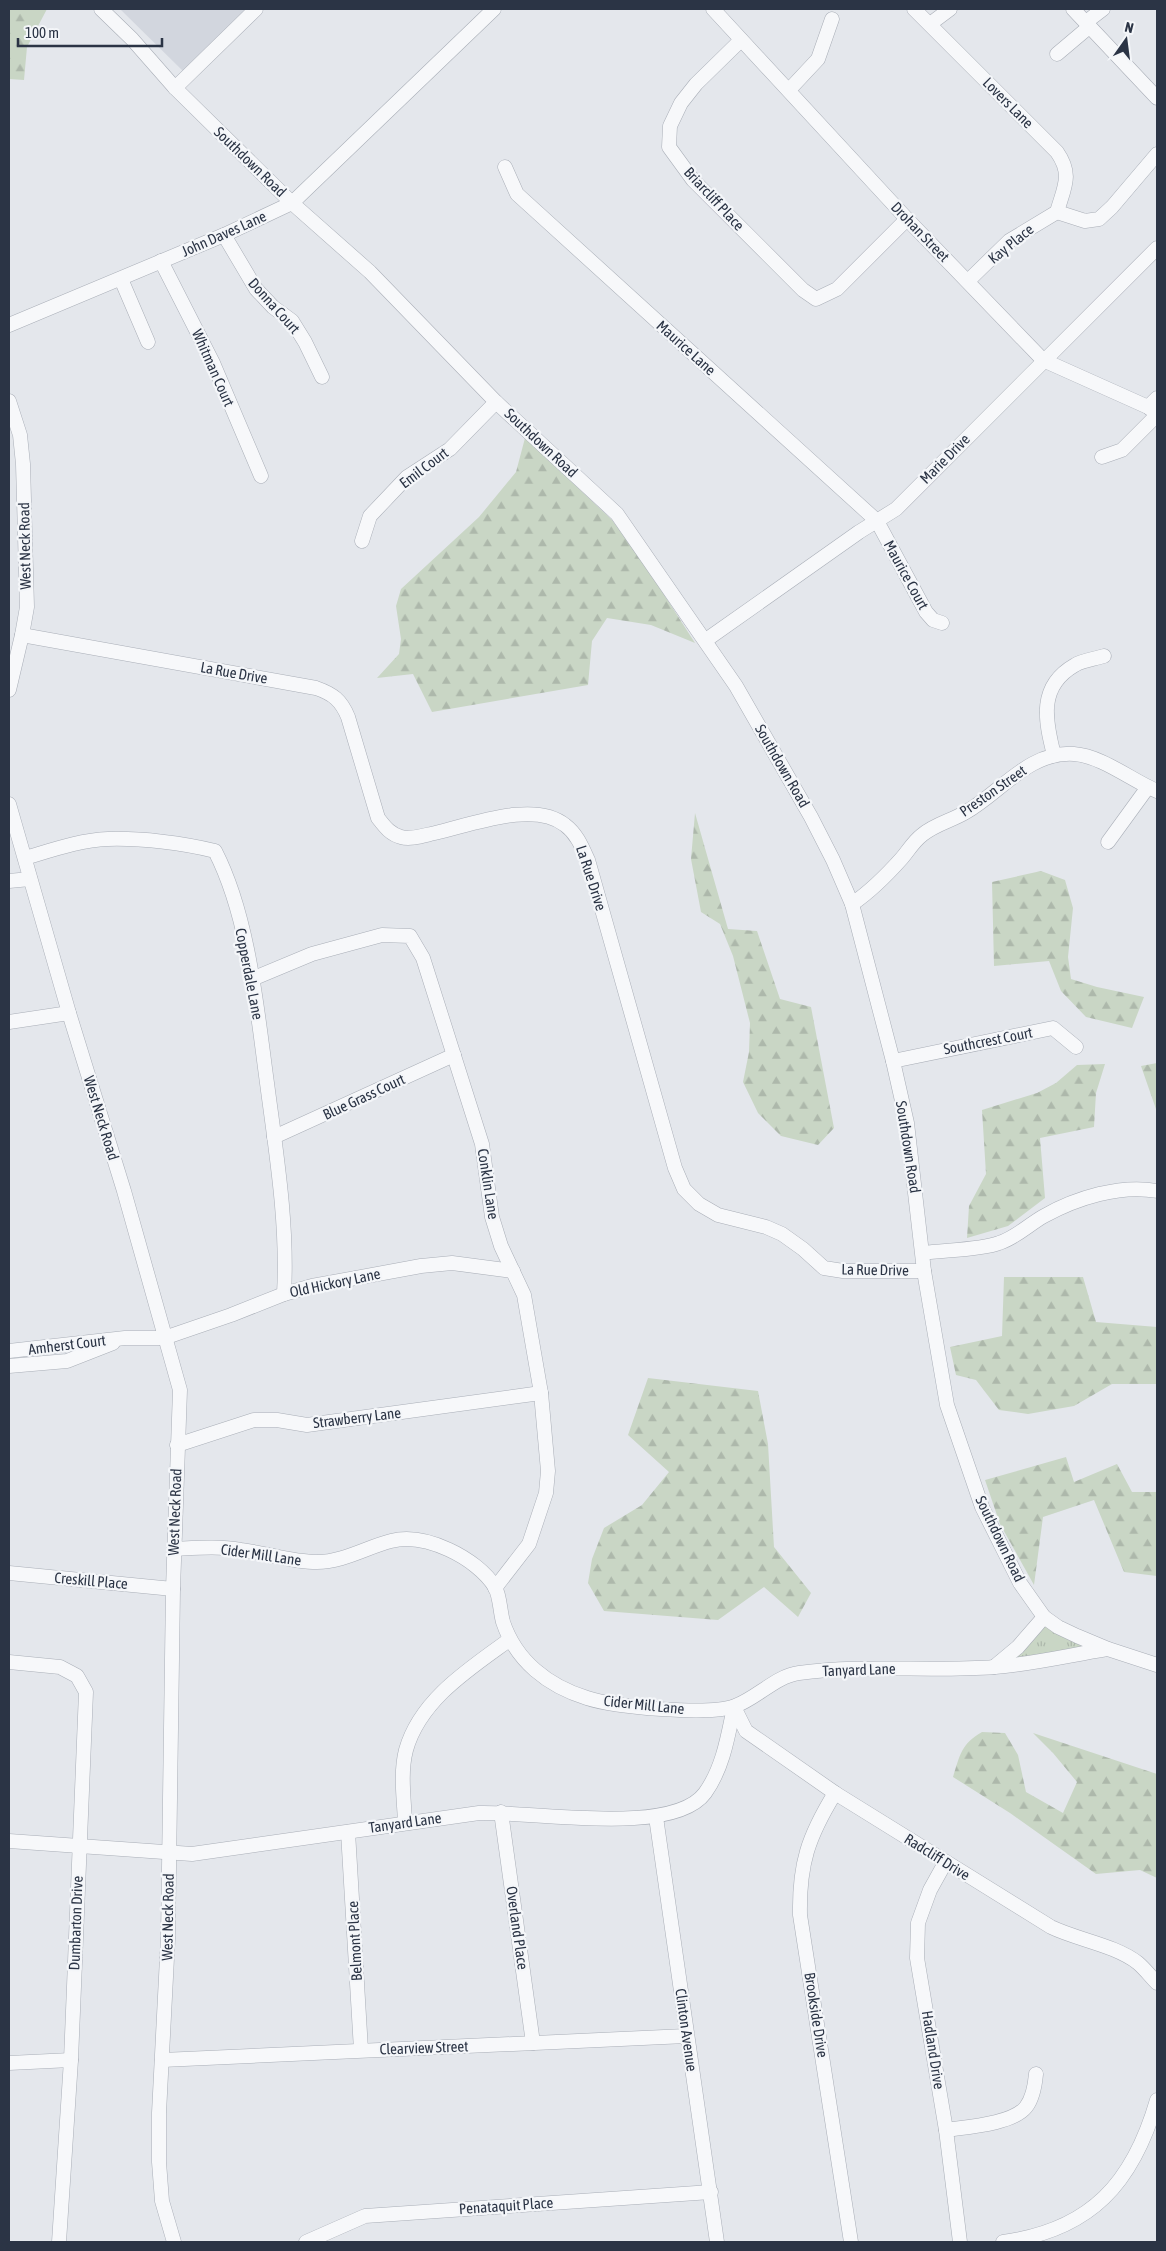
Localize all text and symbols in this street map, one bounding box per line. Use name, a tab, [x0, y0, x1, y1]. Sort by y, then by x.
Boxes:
scale bar	[18, 15, 161, 47]
north arrow	[1101, 15, 1151, 65]
text: N	[1123, 19, 1135, 36]
text: 100 m	[25, 24, 59, 41]
street label: Lovers Lane	[980, 74, 1037, 131]
street label: Southdown Road	[211, 123, 290, 200]
street label: Briarcliff Place	[681, 164, 748, 234]
street label: Drohan Street	[888, 198, 953, 265]
street label: John Daves Lane	[179, 207, 269, 260]
street label: Kay Place	[985, 220, 1037, 267]
street label: Donna Court	[245, 274, 304, 337]
street label: Maurice Lane	[653, 317, 719, 379]
street label: Whitman Court	[189, 327, 238, 409]
street label: Southdown Road	[501, 405, 581, 481]
street label: Marie Drive	[916, 430, 973, 487]
street label: Emil Court	[396, 444, 451, 491]
street label: West Neck Road	[15, 502, 34, 590]
street label: Maurice Court	[881, 537, 932, 612]
street label: La Rue Drive	[199, 658, 269, 687]
street label: Southdown Road	[752, 721, 813, 810]
street label: Preston Street	[956, 761, 1029, 820]
street label: La Rue Drive	[573, 843, 610, 913]
street label: Copperdale Lane	[232, 927, 267, 1021]
street label: Southcrest Court	[942, 1024, 1034, 1057]
street label: Blue Grass Court	[320, 1070, 407, 1123]
street label: West Neck Road	[81, 1074, 122, 1162]
street label: Southdown Road	[893, 1100, 924, 1194]
street label: Conklin Lane	[475, 1147, 502, 1221]
street label: La Rue Drive	[841, 1260, 909, 1279]
street label: Old Hickory Lane	[288, 1265, 382, 1300]
street label: Amherst Court	[27, 1331, 107, 1358]
street label: Strawberry Lane	[312, 1404, 402, 1431]
street label: West Neck Road	[164, 1468, 185, 1556]
street label: Southdown Road	[972, 1493, 1029, 1584]
street label: Cider Mill Lane	[220, 1540, 303, 1569]
street label: Creskill Place	[54, 1569, 129, 1592]
street label: Tanyard Lane	[822, 1660, 896, 1679]
street label: Cider Mill Lane	[603, 1692, 685, 1717]
street label: Tanyard Lane	[367, 1809, 443, 1836]
street label: Radcliff Drive	[901, 1830, 973, 1883]
street label: West Neck Road	[158, 1873, 177, 1961]
street label: Dumbarton Drive	[65, 1875, 86, 1970]
street label: Overland Place	[503, 1885, 532, 1971]
street label: Belmont Place	[344, 1900, 365, 1981]
street label: Brookside Drive	[801, 1971, 832, 2059]
street label: Clinton Avenue	[672, 1987, 701, 2073]
street label: Hadland Drive	[919, 2009, 948, 2091]
street label: Clearview Street	[379, 2037, 469, 2058]
street label: Penataquit Place	[458, 2194, 554, 2217]

